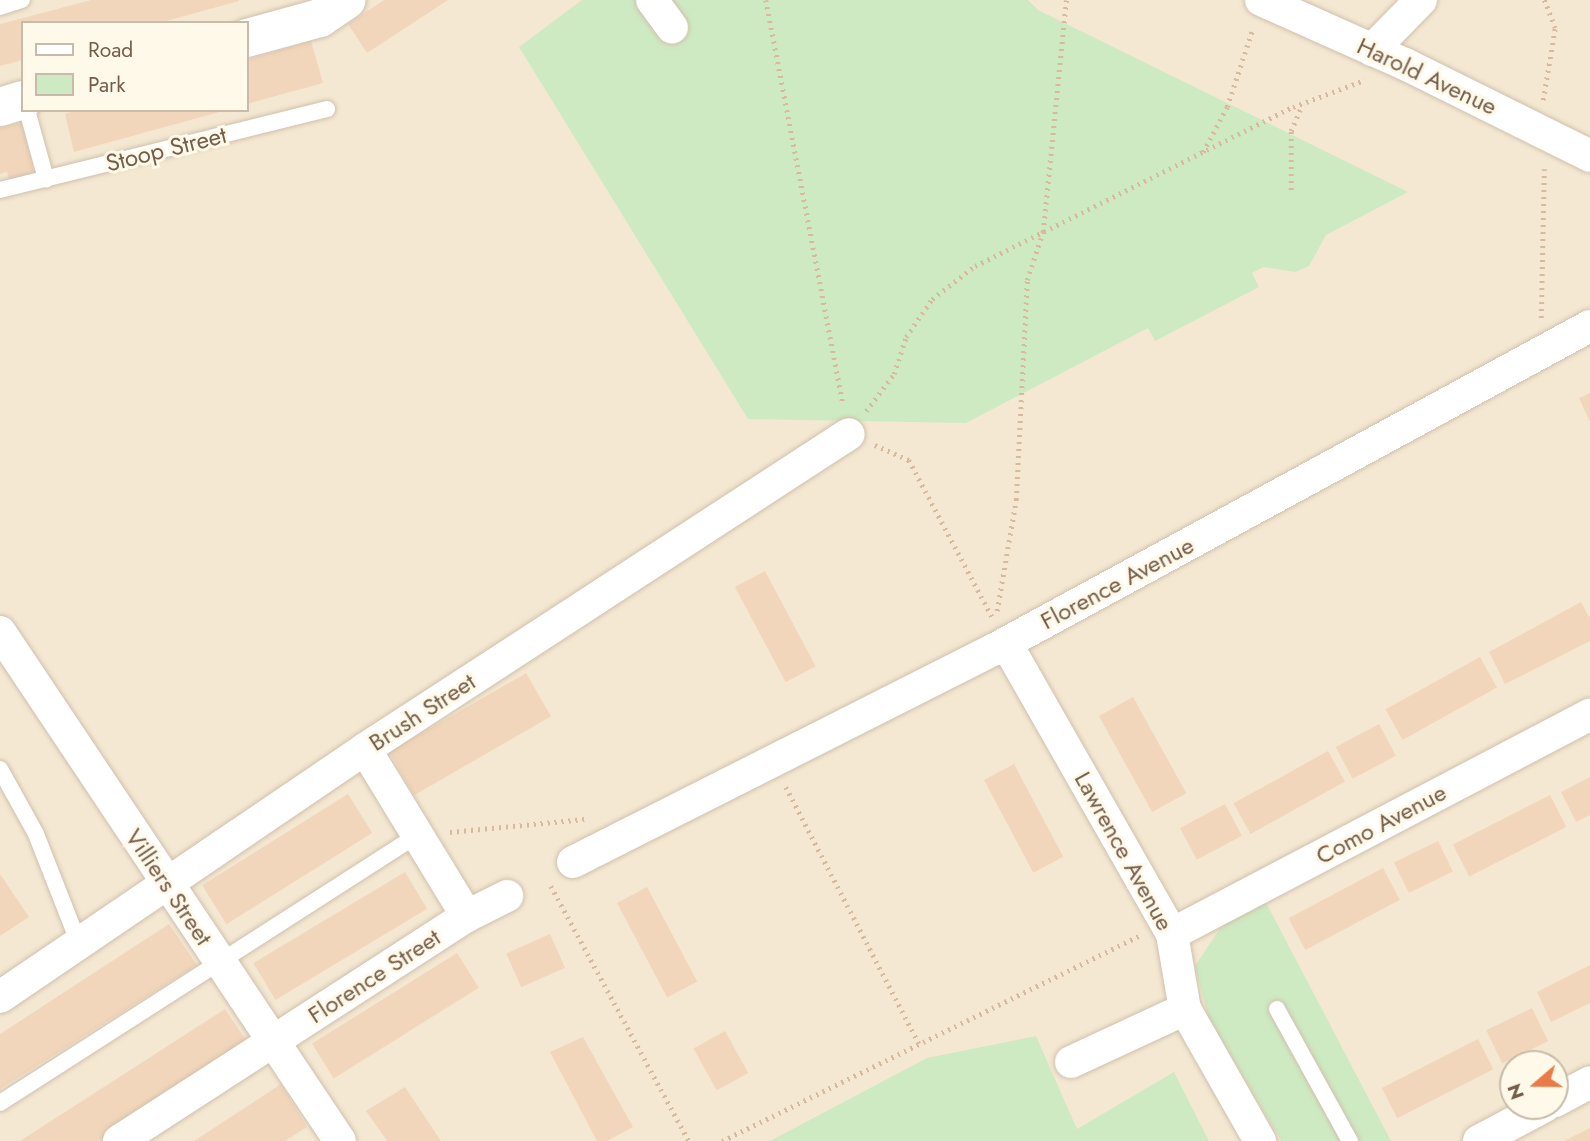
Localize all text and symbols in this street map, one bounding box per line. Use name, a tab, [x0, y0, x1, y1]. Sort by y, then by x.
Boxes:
legend	[21, 21, 248, 112]
street label: Harold Avenue	[1353, 31, 1501, 121]
text: Road	[88, 35, 133, 65]
text: Park	[88, 70, 125, 100]
street label: Stoop Street	[103, 120, 229, 178]
street label: Florence Avenue	[1036, 531, 1198, 635]
street label: Brush Street	[363, 667, 481, 757]
street label: Lawrence Avenue	[1068, 767, 1180, 935]
street label: Como Avenue	[1311, 778, 1451, 870]
street label: Villiers Street	[120, 823, 218, 951]
street label: Florence Street	[303, 923, 445, 1029]
north arrow	[1499, 1050, 1569, 1120]
text: N	[1500, 1080, 1531, 1103]

